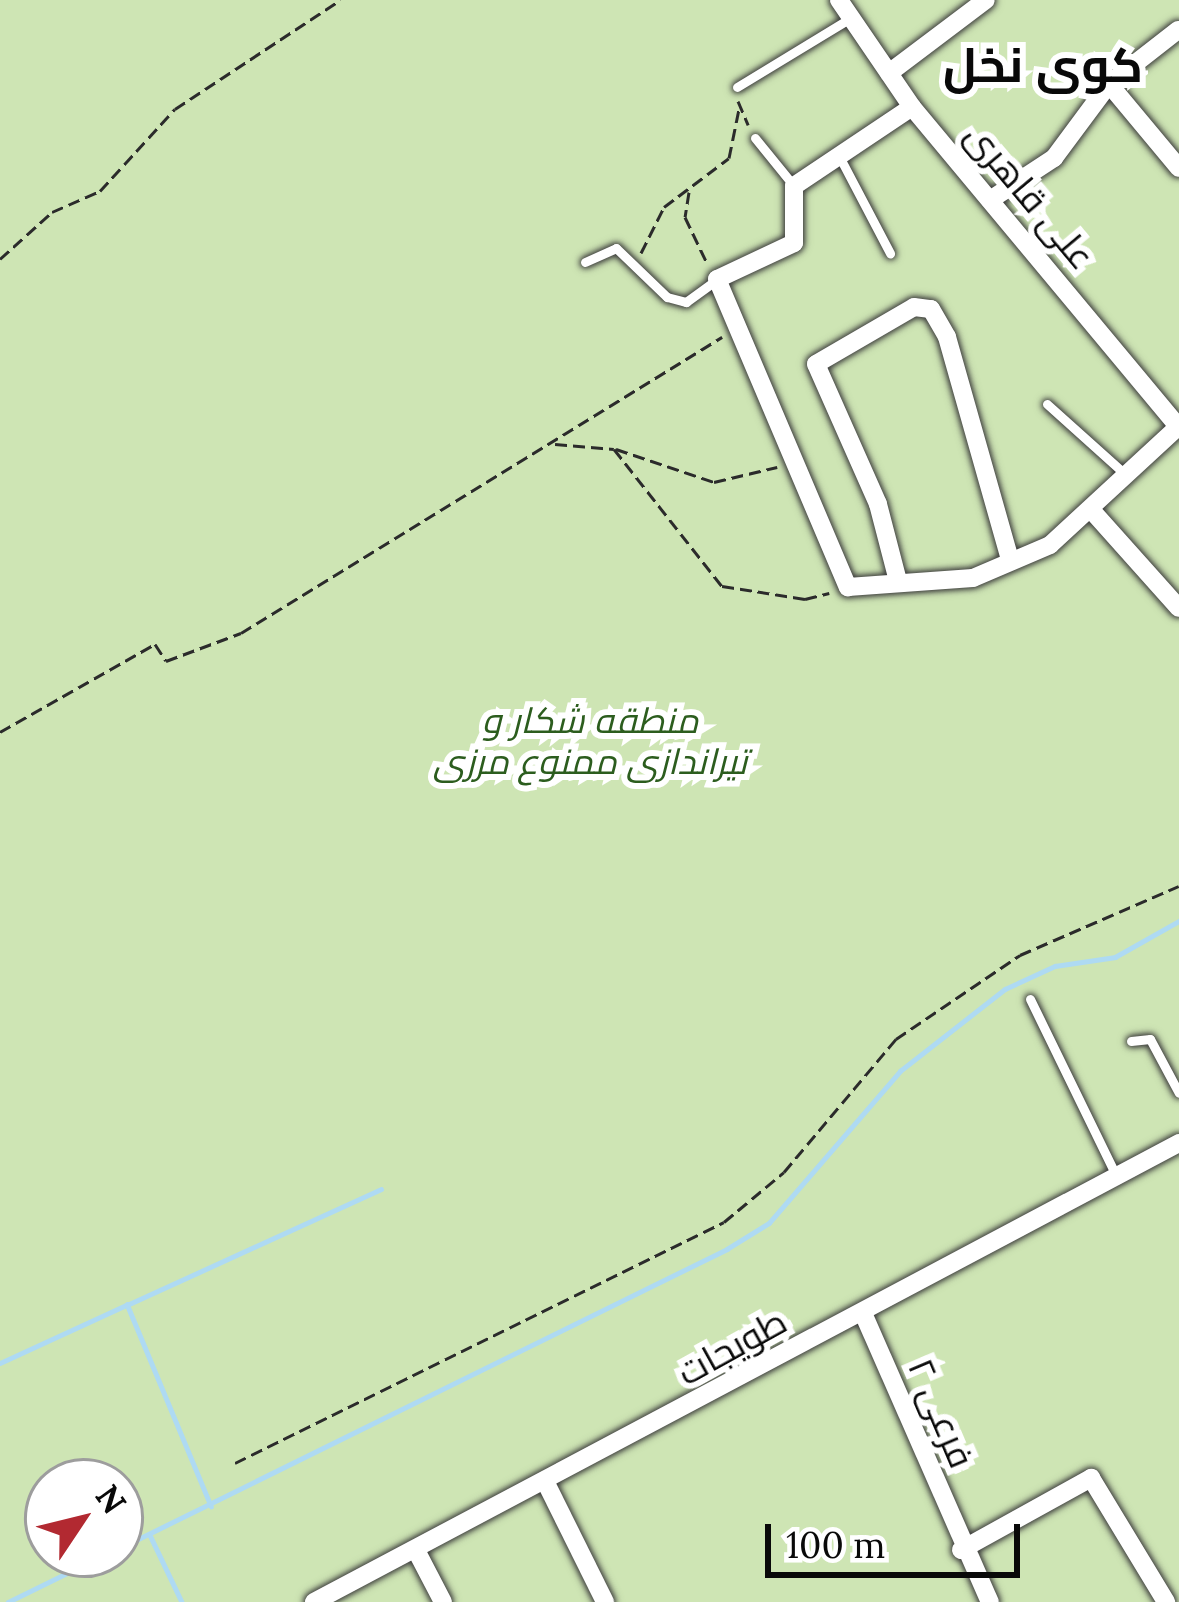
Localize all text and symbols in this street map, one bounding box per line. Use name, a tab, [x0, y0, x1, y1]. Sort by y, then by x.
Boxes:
district label: کوی نخل	[943, 36, 1143, 94]
street label: علی قاهری	[956, 114, 1104, 278]
park label: منطقه شکار و تیراندازی ممنوع مرزی	[433, 698, 747, 783]
street label: طویجات	[670, 1300, 794, 1394]
street label: فرعی ۲	[899, 1352, 983, 1474]
north arrow	[24, 1458, 144, 1578]
text: N	[87, 1477, 136, 1522]
scale bar	[771, 1500, 1026, 1574]
text: 100 m	[786, 1522, 885, 1568]

